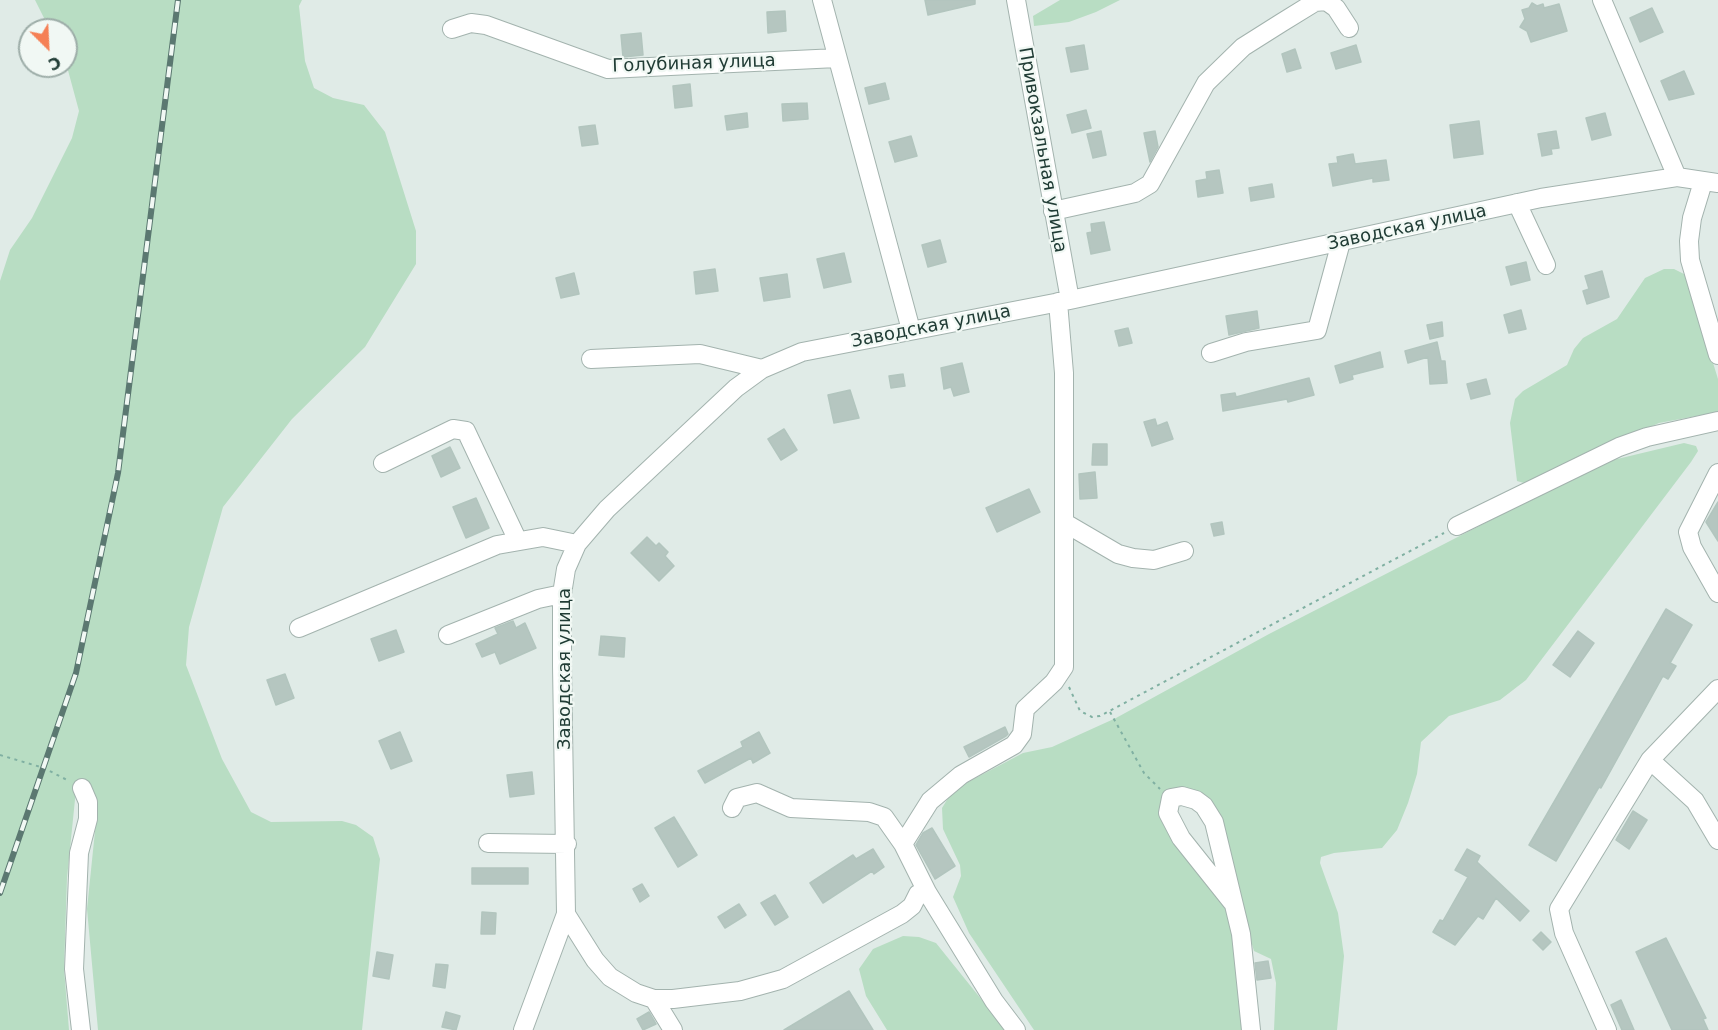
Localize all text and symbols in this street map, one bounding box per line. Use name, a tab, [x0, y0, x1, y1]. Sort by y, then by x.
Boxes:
north arrow	[18, 18, 78, 78]
street label: Привокзальная улица	[1013, 46, 1071, 254]
street label: Голубиная улица	[612, 50, 776, 78]
text: С	[45, 52, 64, 74]
street label: Заводская улица	[1325, 201, 1489, 255]
street label: Заводская улица	[849, 301, 1013, 353]
street label: Заводская улица	[554, 588, 576, 750]

